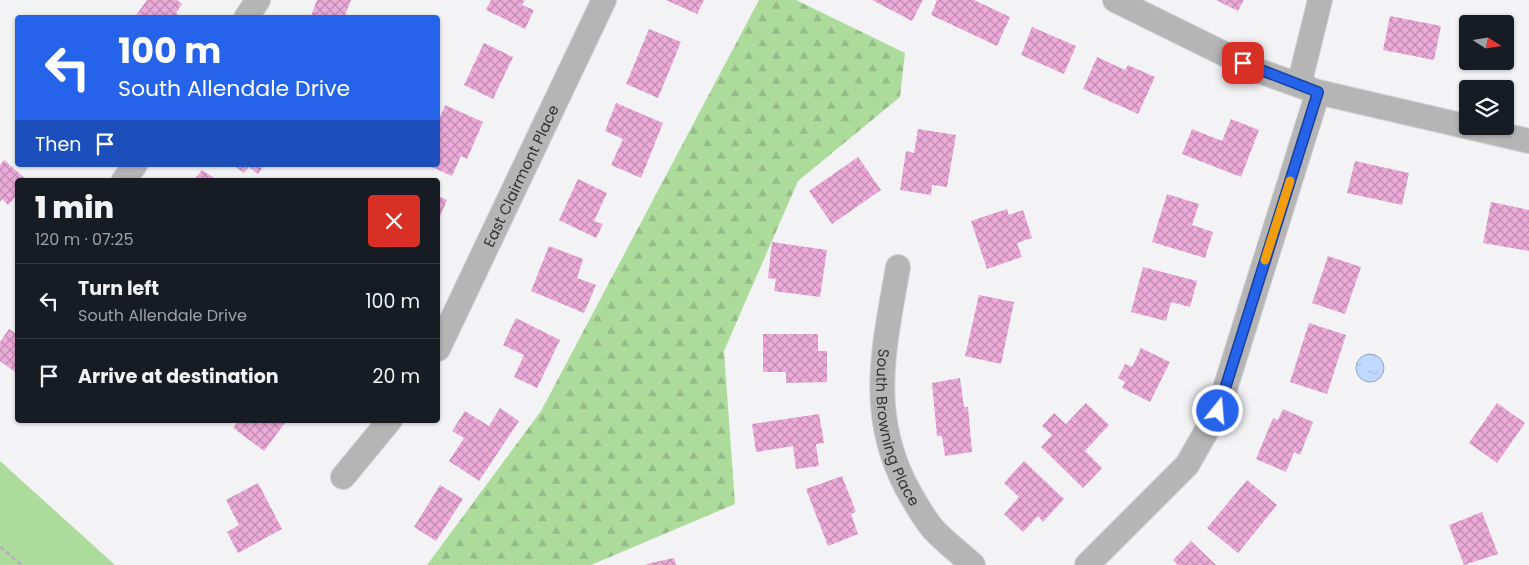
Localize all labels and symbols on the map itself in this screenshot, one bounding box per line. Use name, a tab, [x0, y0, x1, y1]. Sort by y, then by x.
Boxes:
north arrow	[1459, 15, 1514, 70]
pin	[1222, 42, 1264, 84]
street label: East Clairmont Place	[478, 101, 563, 250]
street label: South Browning Place	[872, 348, 925, 510]
position arrow	[1191, 384, 1243, 436]

